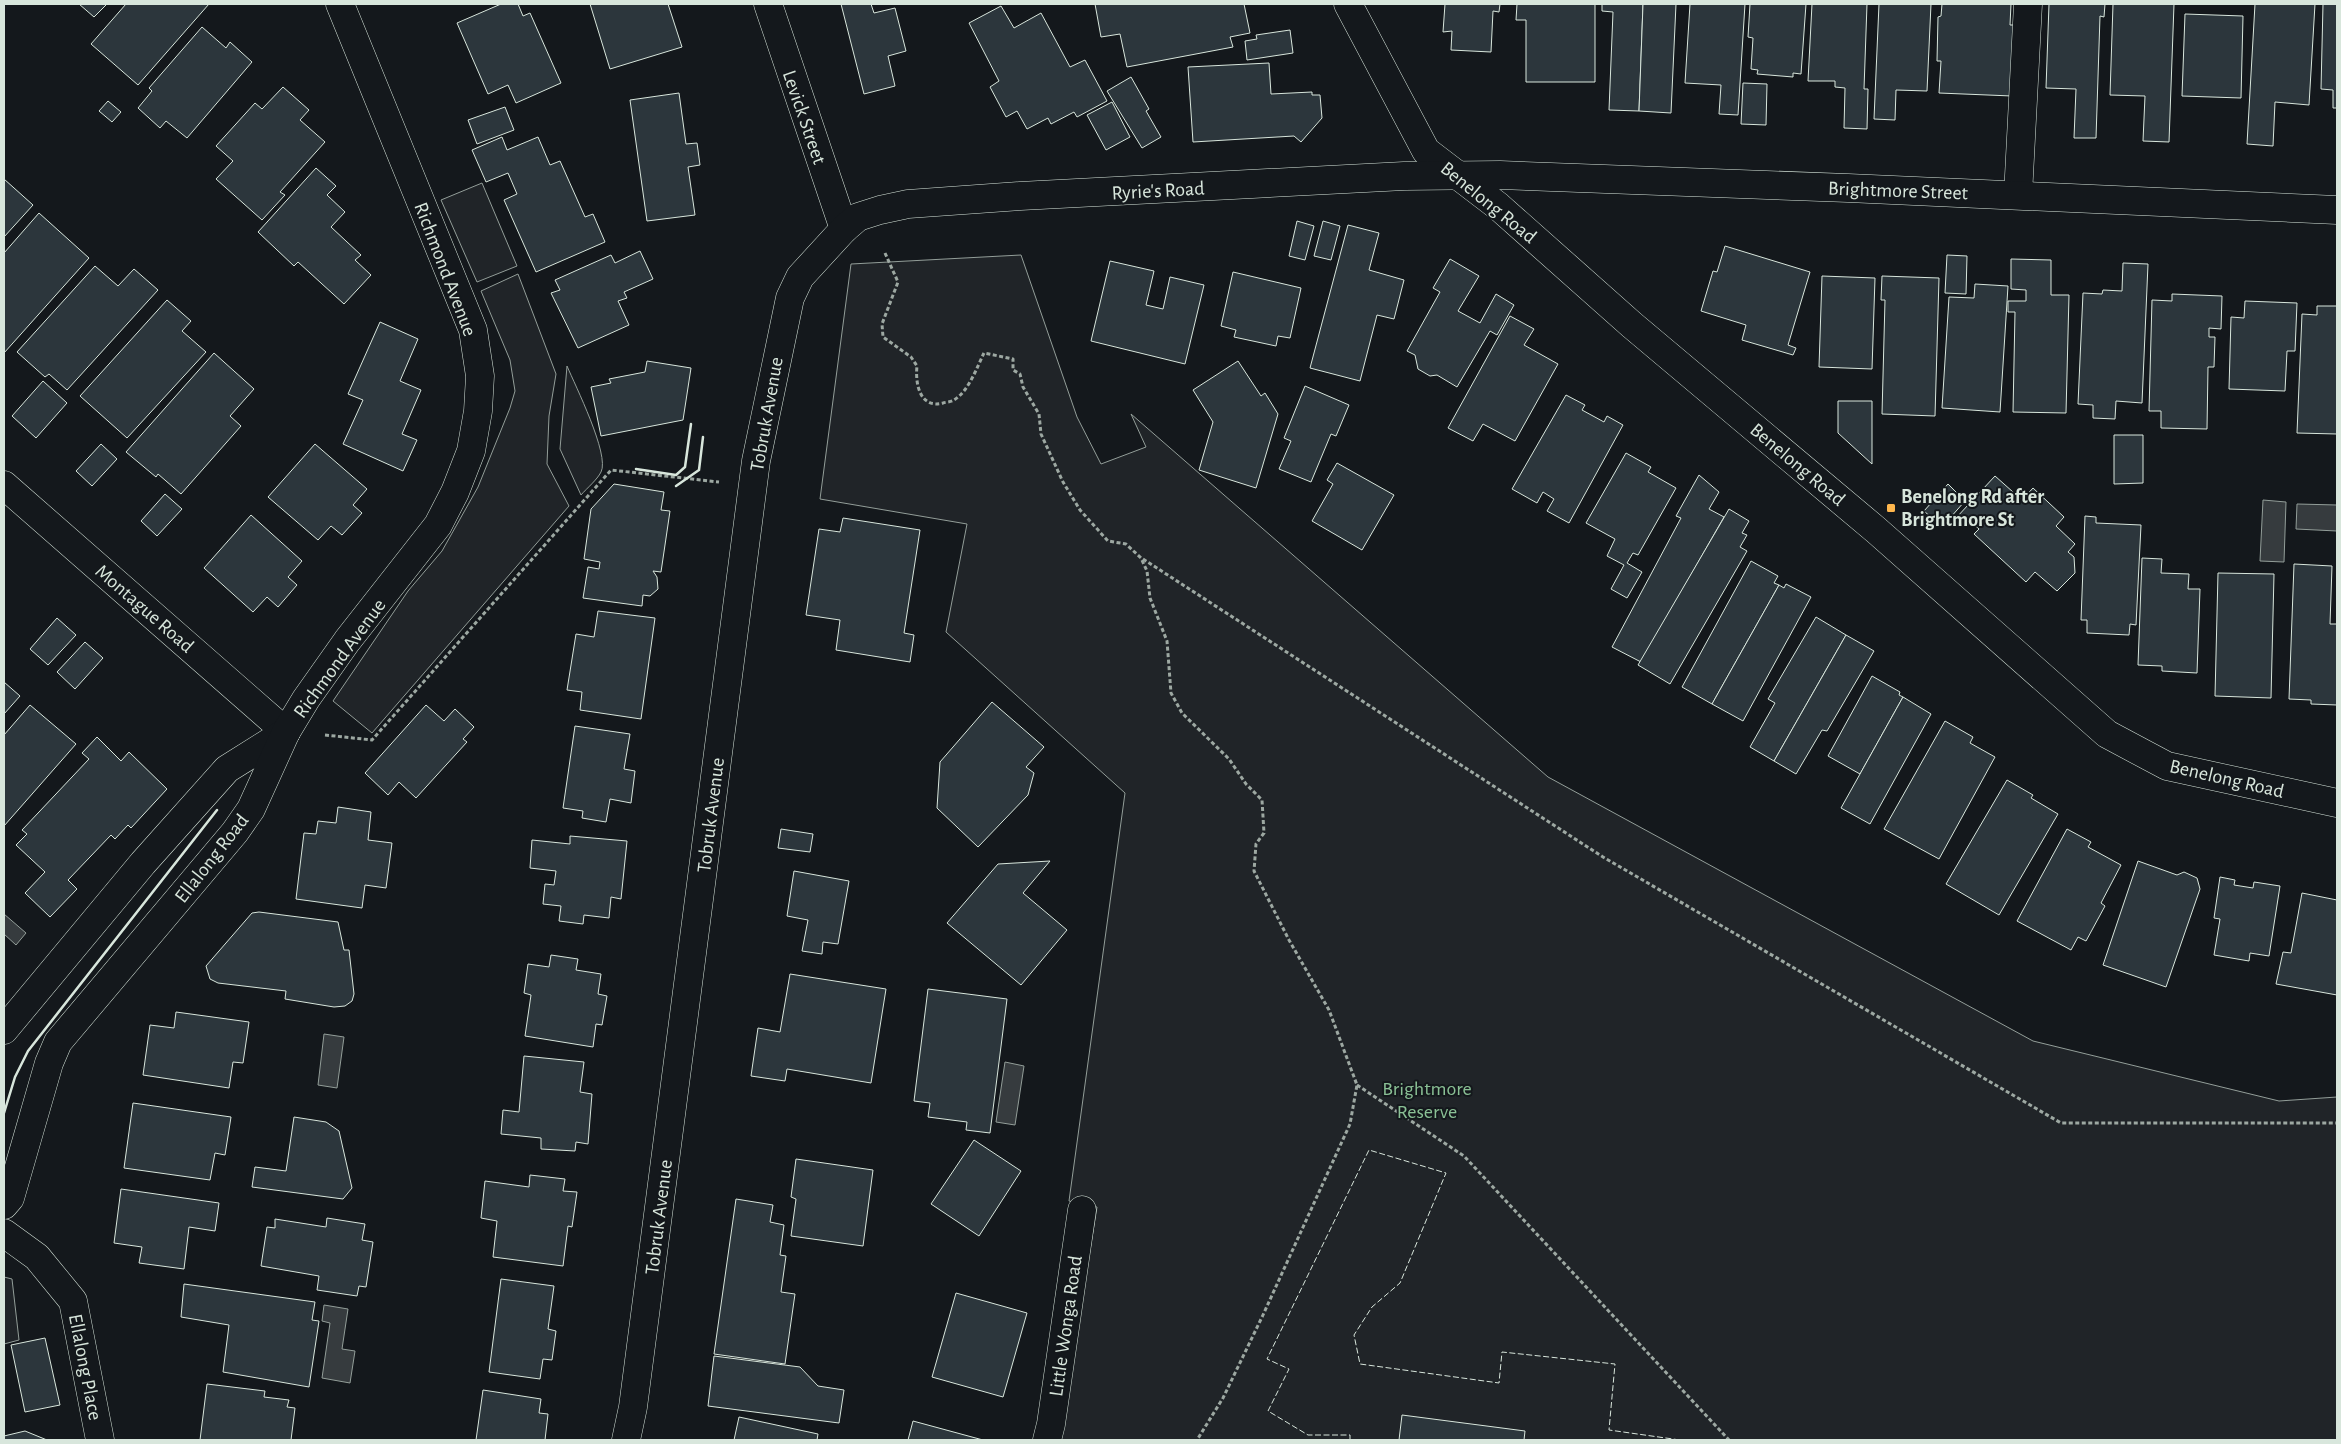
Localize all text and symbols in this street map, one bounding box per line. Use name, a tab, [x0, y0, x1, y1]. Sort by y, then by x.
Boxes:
street label: Levick Street	[779, 68, 830, 167]
street label: Benelong Road	[1437, 158, 1540, 247]
street label: Ryrie's Road	[1111, 179, 1205, 203]
street label: Brightmore Street	[1828, 179, 1969, 203]
street label: Richmond Avenue	[410, 200, 480, 339]
street label: Tobruk Avenue	[747, 355, 787, 473]
street label: Benelong Road	[1746, 420, 1849, 510]
place label: Benelong Rd after Brightmore St	[1901, 487, 2044, 530]
marker: Benelong Rd after Brightmore St	[1885, 502, 1897, 514]
street label: Montague Road	[91, 561, 197, 657]
street label: Richmond Avenue	[290, 595, 390, 722]
street label: Tobruk Avenue	[694, 756, 728, 874]
street label: Benelong Road	[2168, 756, 2286, 802]
street label: Ellalong Road	[171, 811, 252, 907]
park label: Brightmore Reserve	[1382, 1079, 1472, 1122]
street label: Tobruk Avenue	[642, 1158, 676, 1276]
street label: Little Wonga Road	[1046, 1254, 1086, 1398]
street label: Ellalong Place	[65, 1312, 105, 1422]

